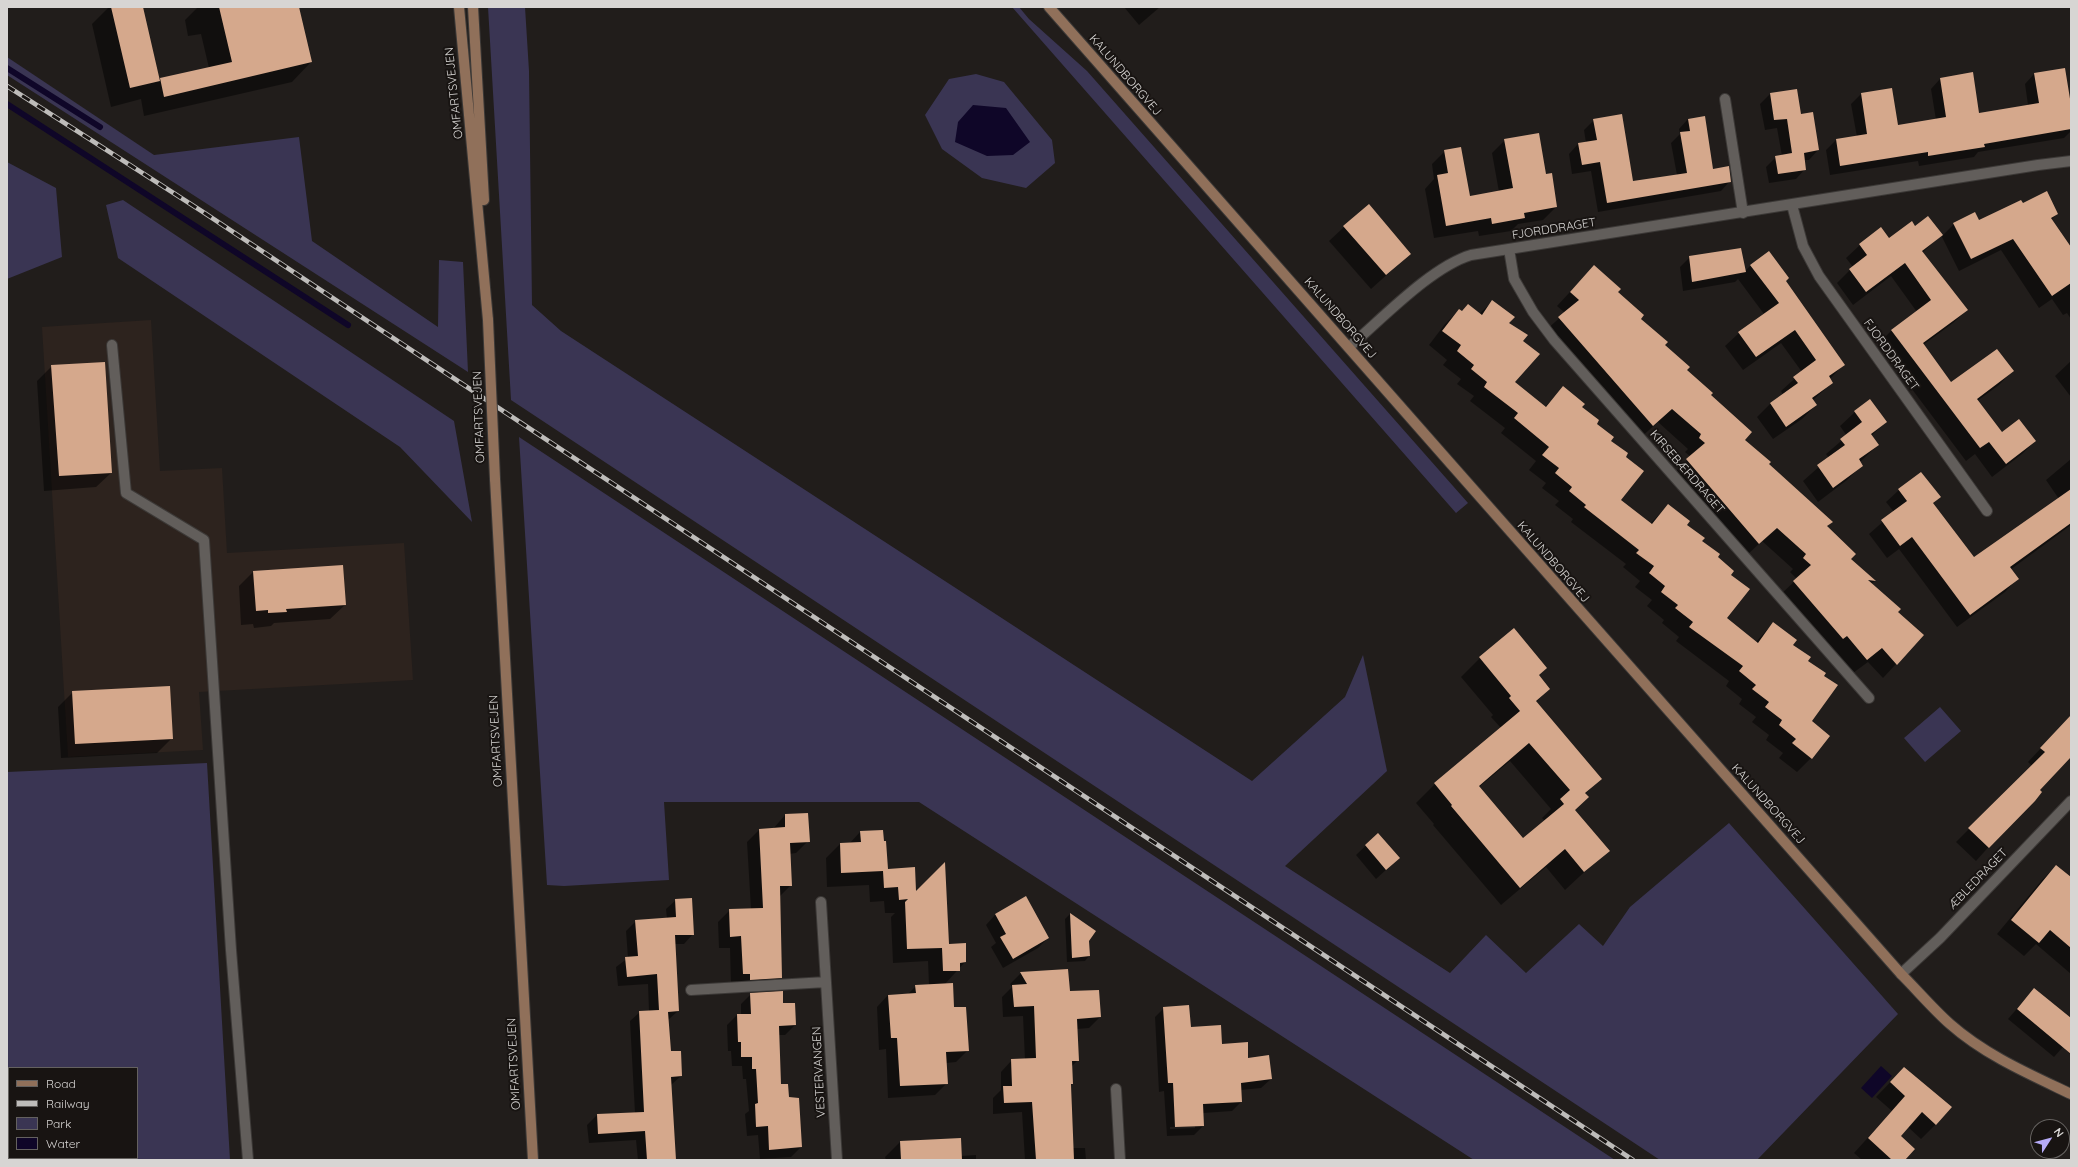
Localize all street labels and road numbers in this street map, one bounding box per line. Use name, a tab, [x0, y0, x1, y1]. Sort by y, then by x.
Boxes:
street label: KALUNDBORGVEJ	[1086, 32, 1164, 118]
street label: OMFARTSVEJEN	[442, 46, 466, 140]
street label: FJORDDRAGET	[1511, 215, 1597, 243]
street label: KALUNDBORGVEJ	[1301, 275, 1379, 361]
street label: FJORDDRAGET	[1860, 316, 1922, 394]
street label: OMFARTSVEJEN	[470, 371, 488, 463]
street label: KIRSEBÆRDRAGET	[1647, 427, 1727, 517]
street label: KALUNDBORGVEJ	[1514, 519, 1592, 605]
street label: OMFARTSVEJEN	[486, 695, 506, 787]
street label: KALUNDBORGVEJ	[1728, 761, 1808, 847]
street label: ÆBLEDRAGET	[1945, 846, 2011, 912]
street label: OMFARTSVEJEN	[504, 1018, 524, 1110]
street label: VESTERVANGEN	[809, 1026, 829, 1118]

